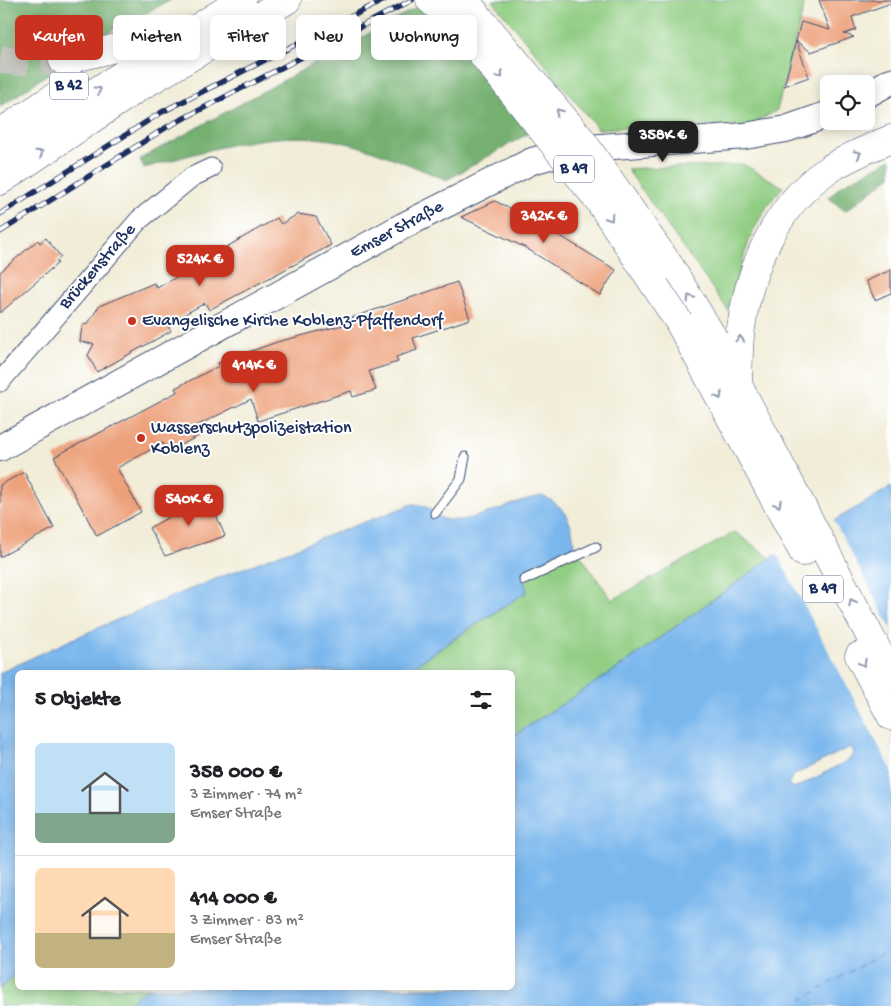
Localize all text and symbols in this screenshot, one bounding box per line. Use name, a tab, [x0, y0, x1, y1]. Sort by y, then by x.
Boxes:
chip: Kaufen	[15, 15, 103, 60]
chip: Mieten	[113, 15, 200, 60]
chip: Filter	[210, 15, 286, 60]
chip: Neu	[296, 15, 361, 60]
chip: Wohnung	[371, 15, 477, 60]
one-way arrow	[495, 70, 504, 79]
road number: B 42	[50, 72, 88, 100]
map controls	[820, 75, 875, 130]
button: locate	[820, 75, 875, 130]
one-way arrow	[93, 86, 102, 96]
one-way arrow	[556, 108, 565, 117]
pin: 358K €	[622, 120, 704, 163]
text: 358K €	[639, 127, 687, 146]
one-way arrow	[35, 150, 44, 159]
one-way arrow	[852, 150, 861, 160]
road number: B 49	[554, 156, 594, 182]
street label: Emser Straße	[347, 196, 448, 263]
pin: 342K €	[503, 202, 585, 244]
text: 342K €	[521, 208, 567, 227]
one-way arrow	[604, 212, 614, 221]
street label: Brückenstraße	[54, 219, 141, 315]
pin: 524K €	[159, 244, 241, 287]
text: 524K €	[177, 251, 223, 270]
one-way arrow	[687, 294, 697, 303]
place label: Evangelische Kirche Koblenz-Pfaffendorf	[142, 311, 444, 332]
marker: Evangelische Kirche Koblenz-Pfaffendorf	[126, 315, 138, 327]
one-way arrow	[735, 334, 745, 342]
pin: 414K €	[213, 350, 295, 393]
text: 414K €	[232, 357, 276, 376]
one-way arrow	[713, 390, 723, 399]
place label: Wasserschutzpolizeistation Koblenz	[151, 418, 352, 460]
marker: Wasserschutzpolizeistation Koblenz	[135, 432, 147, 444]
pin: 540K €	[148, 484, 230, 527]
text: 540K €	[165, 491, 213, 510]
one-way arrow	[772, 499, 782, 508]
road number: B 49	[803, 576, 843, 602]
one-way arrow	[848, 599, 858, 608]
one-way arrow	[857, 658, 867, 667]
icon: filters	[467, 686, 495, 714]
text: 5 Objekte	[35, 688, 120, 713]
text: 358 000 €	[190, 761, 282, 786]
icon: home	[75, 763, 135, 823]
text: 3 Zimmer · 74 m²	[190, 786, 303, 805]
text: Emser Straße	[190, 805, 281, 824]
text: 414 000 €	[190, 887, 277, 912]
icon: home	[75, 888, 135, 948]
text: 3 Zimmer · 83 m²	[190, 912, 304, 931]
text: Emser Straße	[190, 931, 281, 950]

